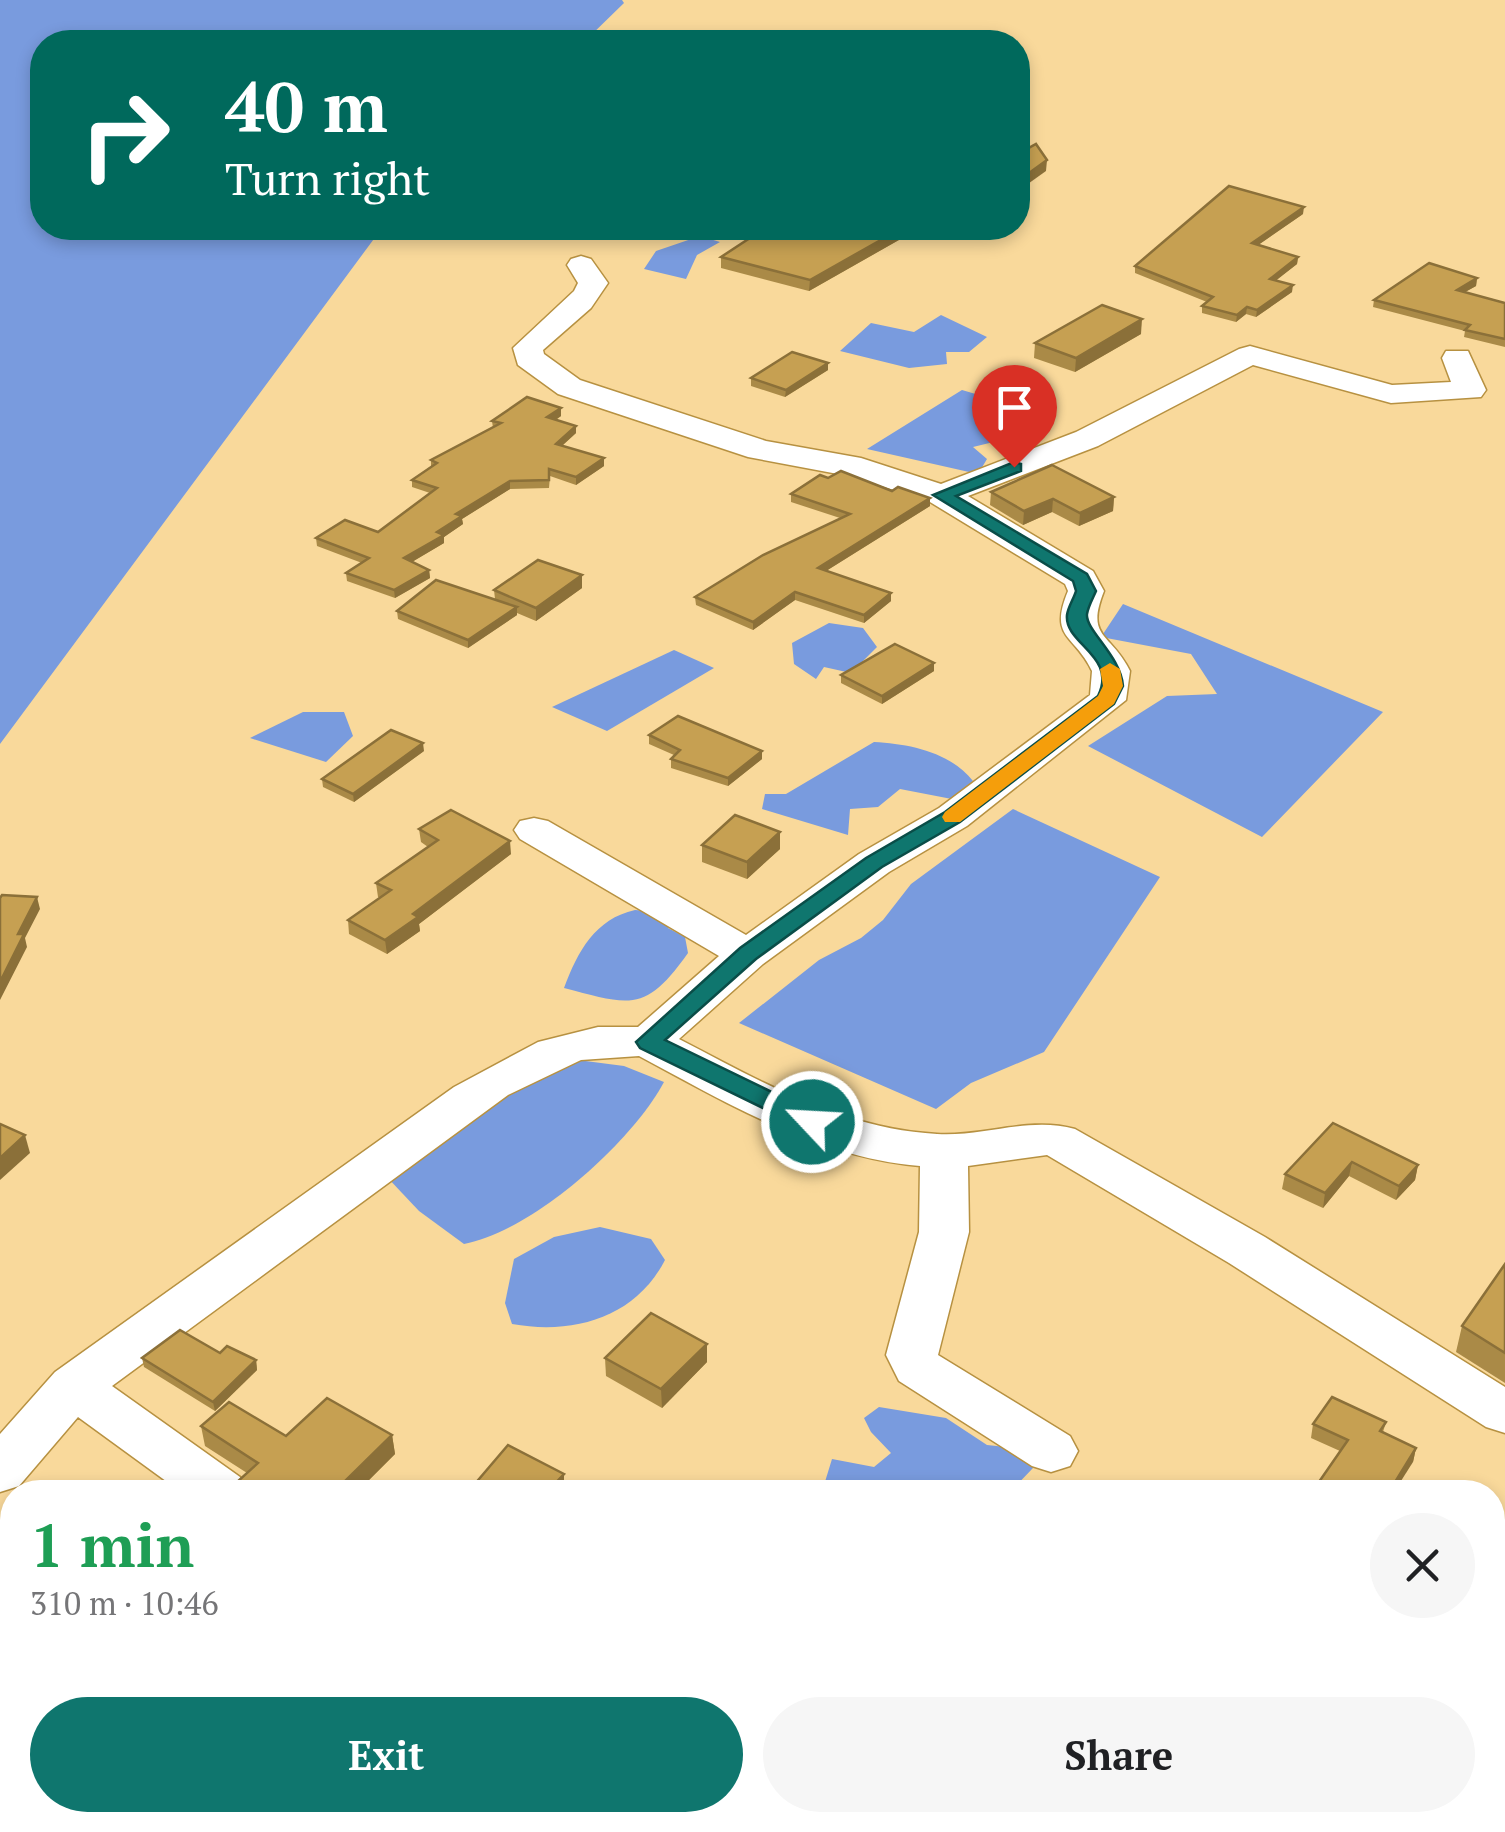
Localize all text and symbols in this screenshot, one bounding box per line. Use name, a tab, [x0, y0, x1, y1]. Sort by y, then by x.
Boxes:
text: 40 m	[225, 59, 388, 152]
icon: right	[60, 70, 190, 200]
text: Turn right	[225, 148, 430, 208]
pin	[972, 365, 1057, 468]
icon: arrive	[987, 380, 1042, 435]
position arrow	[760, 1070, 864, 1174]
text: 1 min	[30, 1505, 194, 1584]
button: close	[1370, 1513, 1475, 1618]
text: 310 m · 10:46	[30, 1582, 218, 1624]
button: Exit	[30, 1697, 743, 1812]
button: Share	[763, 1697, 1475, 1812]

